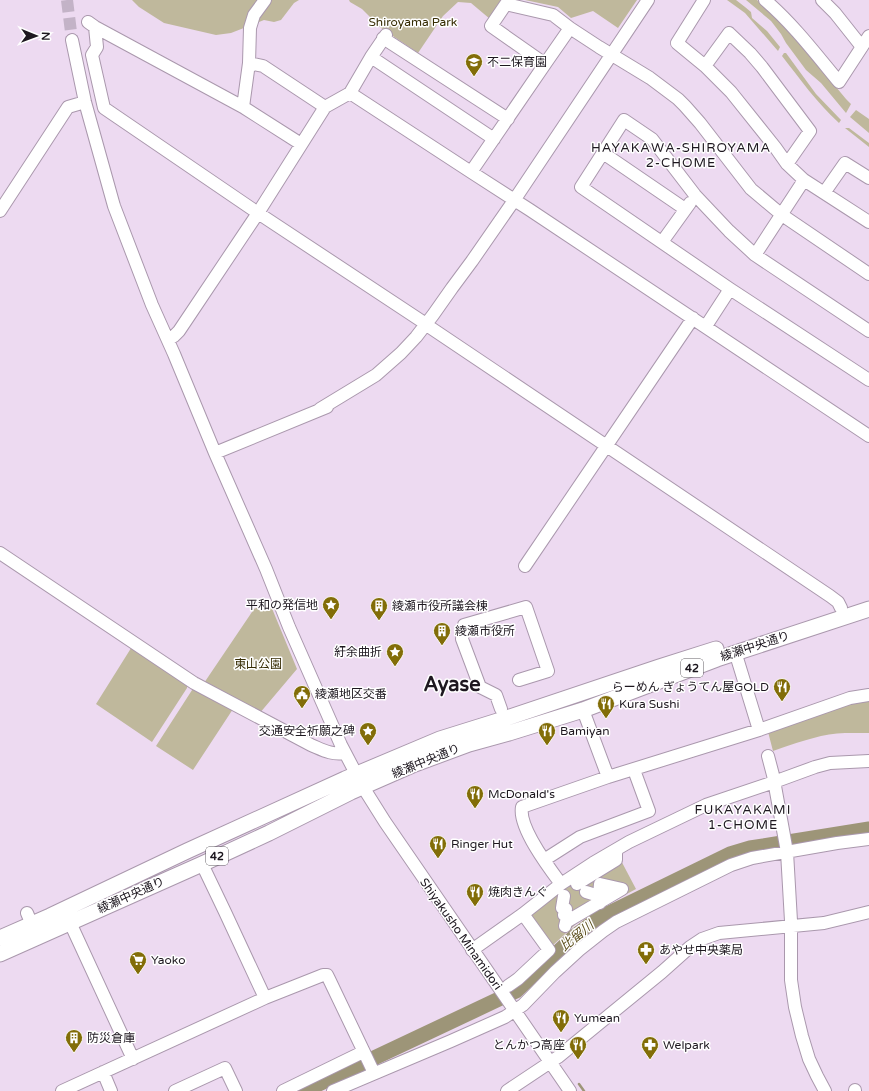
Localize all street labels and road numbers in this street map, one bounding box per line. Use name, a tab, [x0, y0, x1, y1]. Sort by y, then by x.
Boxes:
street label: 綾瀬中央通り	[719, 628, 791, 664]
road number: 42	[681, 659, 703, 677]
street label: 綾瀬中央通り	[390, 741, 462, 781]
road number: 42	[206, 847, 228, 865]
street label: 綾瀬中央通り	[95, 874, 167, 916]
street label: Shiyakusho Minamidori	[417, 876, 505, 992]

